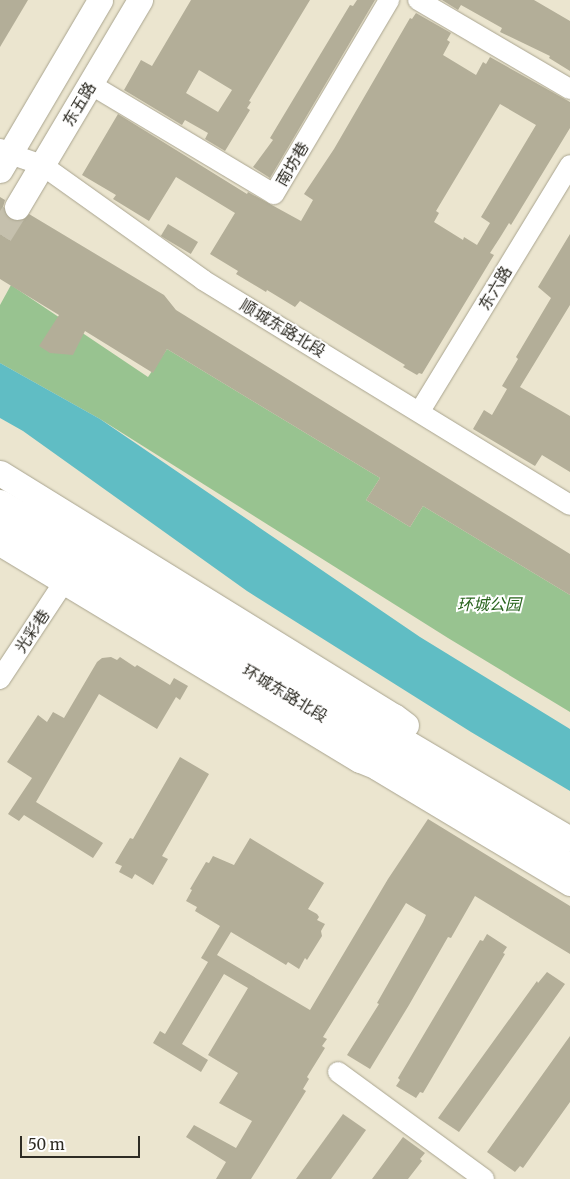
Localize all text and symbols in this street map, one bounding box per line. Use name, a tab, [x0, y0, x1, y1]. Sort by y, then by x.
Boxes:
street label: 东五路	[58, 78, 100, 130]
street label: 南坊巷	[272, 138, 312, 190]
street label: 东六路	[474, 262, 516, 314]
street label: 顺城东路北段	[237, 295, 329, 361]
park label: 环城公园	[457, 594, 521, 614]
street label: 光彩巷	[11, 606, 53, 656]
street label: 环城东路北段	[239, 660, 331, 726]
scale bar	[22, 1126, 142, 1158]
text: 50 m	[28, 1135, 65, 1154]

